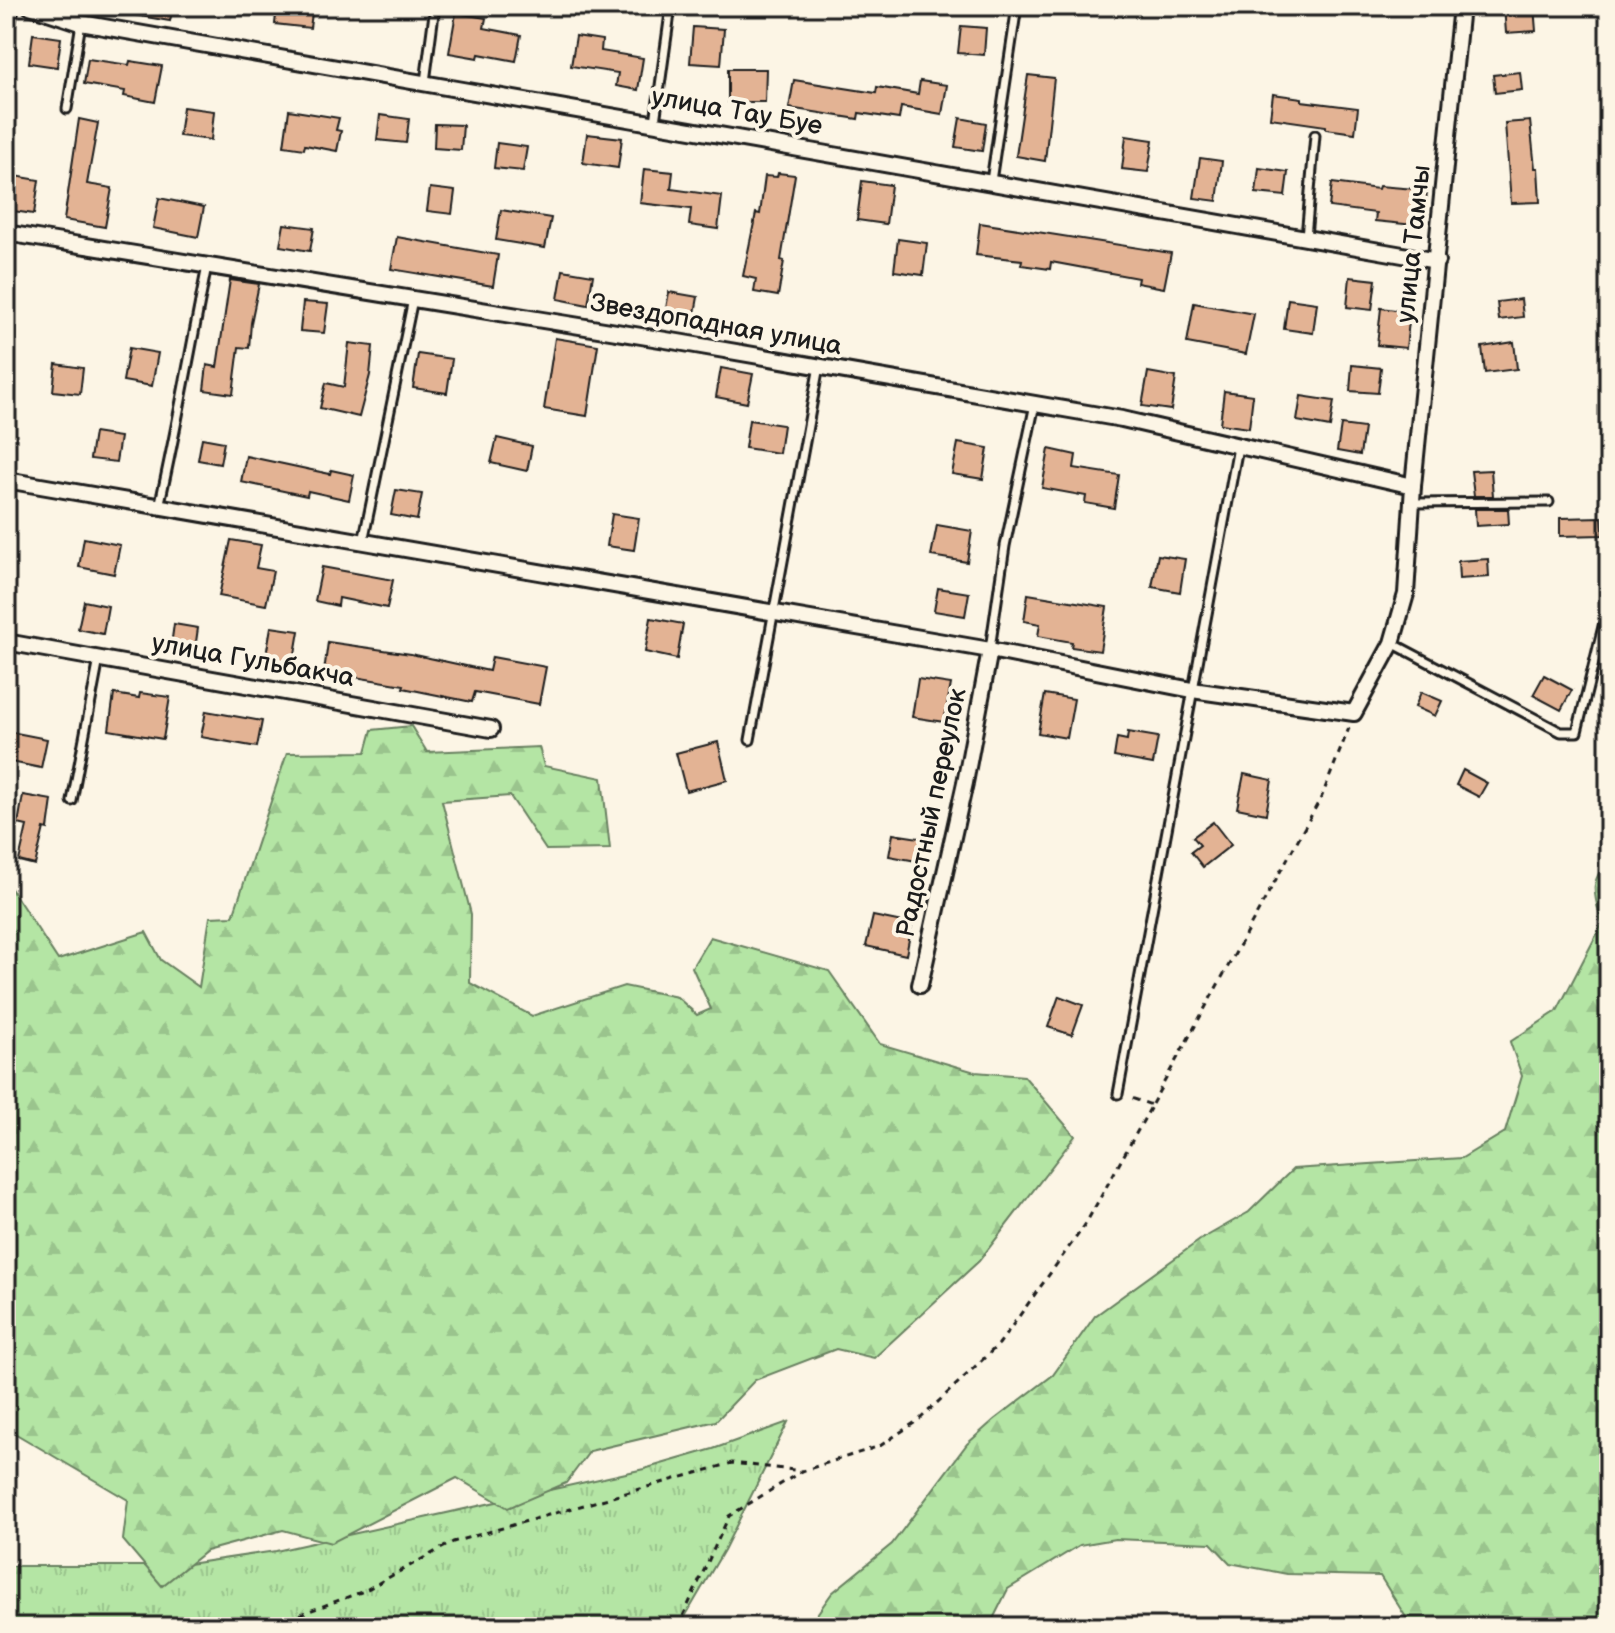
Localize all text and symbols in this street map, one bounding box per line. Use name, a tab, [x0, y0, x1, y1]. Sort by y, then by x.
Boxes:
street label: улица Тау Буе	[649, 82, 825, 142]
street label: улица Тамчы	[1390, 163, 1438, 325]
street label: Звездопадная улица	[588, 288, 844, 362]
street label: улица Гульбакча	[149, 628, 357, 694]
street label: Радостный переулок	[890, 685, 974, 941]

